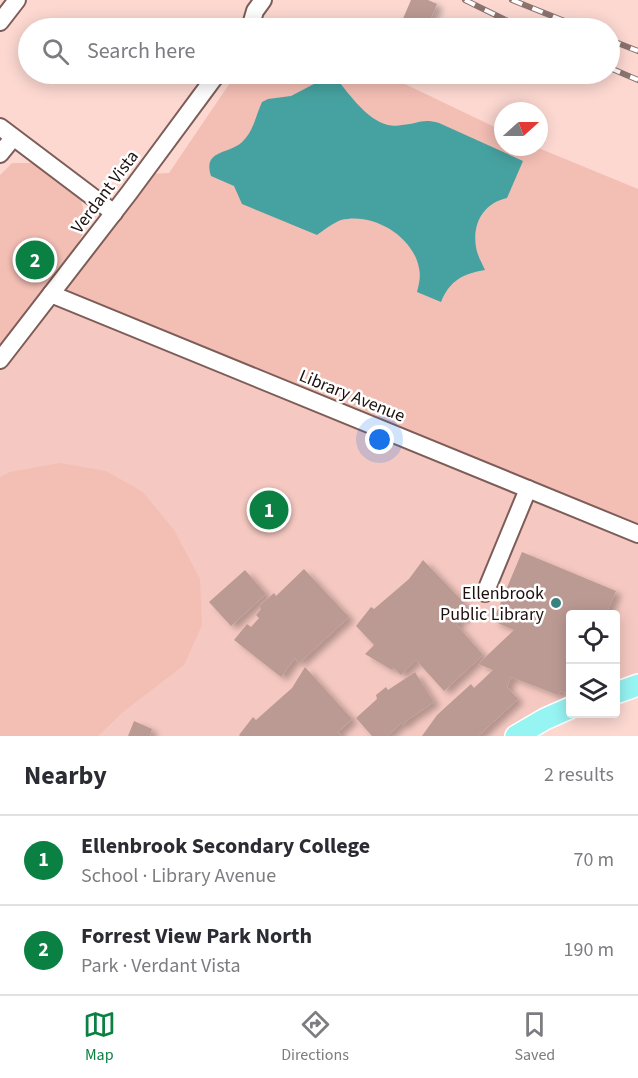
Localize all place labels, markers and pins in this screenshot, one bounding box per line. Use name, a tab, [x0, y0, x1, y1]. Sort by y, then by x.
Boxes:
pin: 2	[15, 238, 54, 282]
pin: 1	[250, 488, 288, 532]
place label: Ellenbrook Public Library	[440, 581, 545, 627]
marker: Ellenbrook Public Library	[549, 596, 563, 610]

